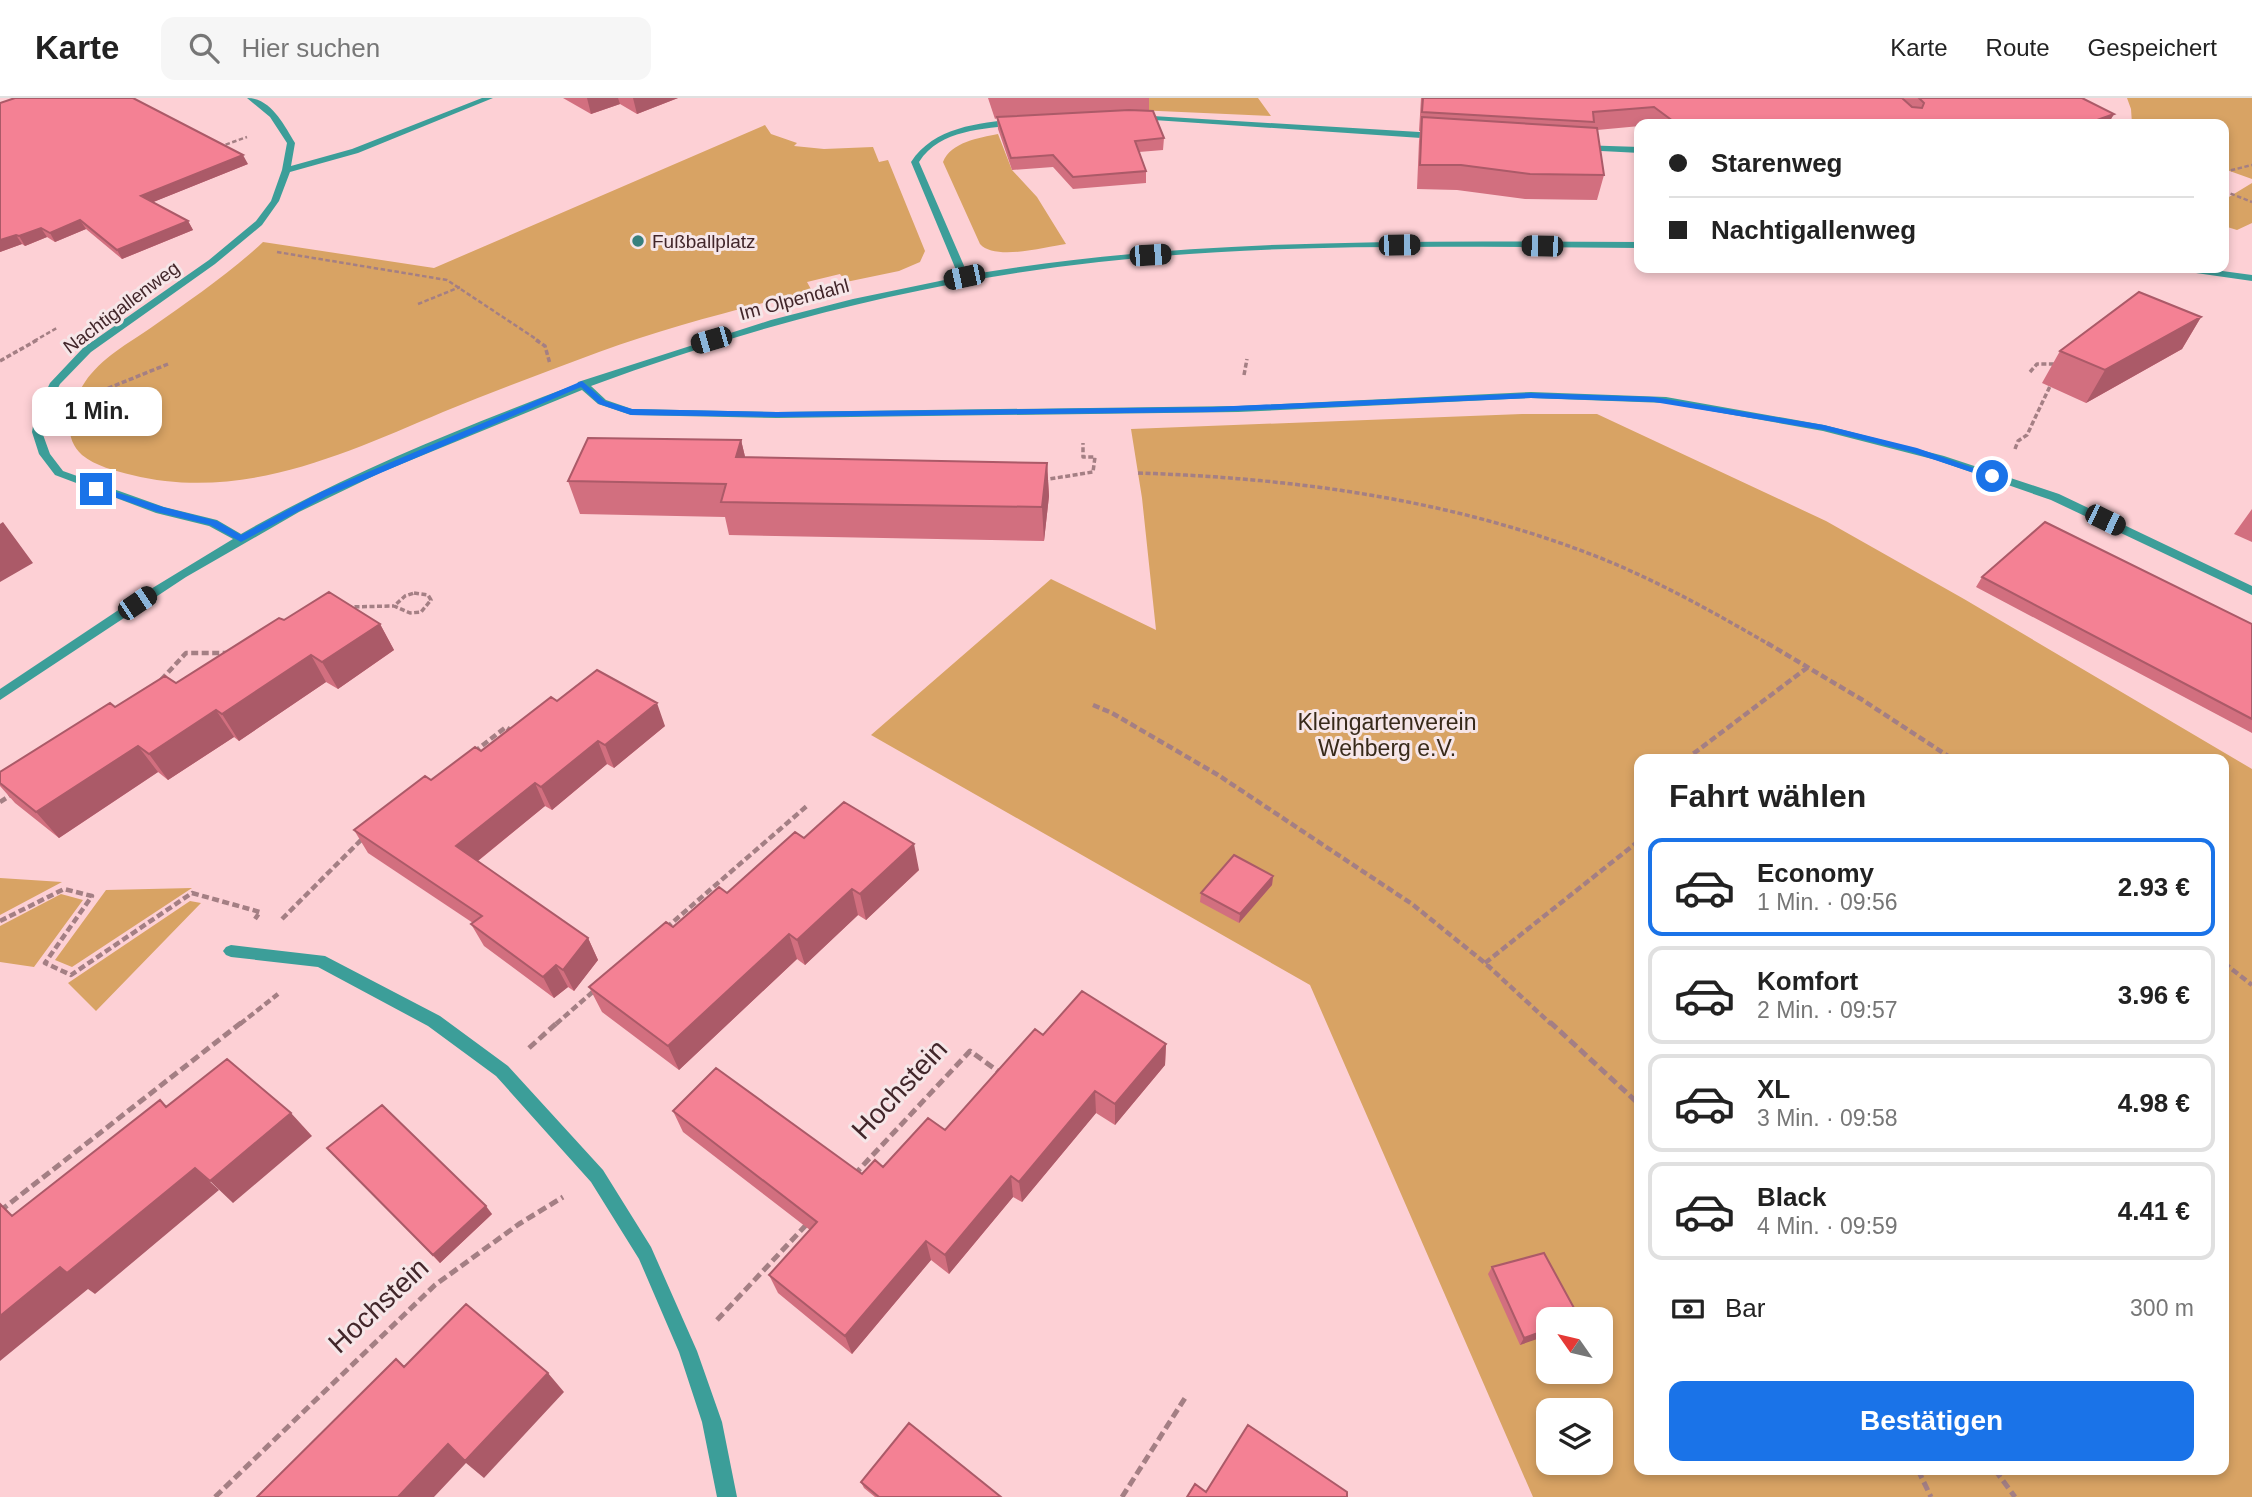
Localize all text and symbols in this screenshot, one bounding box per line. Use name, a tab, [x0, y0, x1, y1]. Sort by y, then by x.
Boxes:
search box	[161, 17, 651, 80]
text: Karte	[35, 29, 119, 66]
icon: search	[185, 29, 223, 67]
text: Hier suchen	[241, 33, 380, 63]
text: Karte	[1890, 34, 1948, 61]
text: Route	[1986, 34, 2050, 61]
text: Gespeichert	[2088, 34, 2217, 61]
text: Starenweg	[1711, 148, 1843, 178]
text: Nachtigallenweg	[1711, 215, 1916, 245]
place label: Fußballplatz	[652, 231, 756, 252]
marker: Fußballplatz	[630, 233, 646, 249]
car	[1378, 234, 1421, 256]
car	[1521, 235, 1564, 257]
car	[1129, 243, 1172, 267]
street label: Nachtigallenweg	[59, 257, 183, 358]
car	[942, 262, 987, 292]
street label: Im Olpendahl	[737, 275, 851, 324]
car	[688, 324, 735, 356]
callout: 1 Min.	[31, 388, 161, 436]
text: 1 Min.	[64, 398, 130, 424]
route start	[1976, 460, 2008, 492]
route end	[80, 473, 112, 505]
car	[2082, 501, 2129, 539]
car	[114, 583, 161, 623]
park label: Kleingartenverein Wehberg e.V.	[1297, 709, 1477, 761]
text: Fahrt wählen	[1669, 778, 1866, 814]
icon: car	[1673, 856, 1736, 919]
text: Economy	[1757, 858, 1874, 888]
text: 2.93 €	[2118, 872, 2190, 902]
text: 1 Min. · 09:56	[1757, 889, 1898, 915]
icon: car	[1673, 964, 1736, 1027]
text: Komfort	[1757, 966, 1858, 996]
text: 3.96 €	[2118, 980, 2190, 1010]
text: 2 Min. · 09:57	[1757, 997, 1898, 1023]
street label: Hochstein	[846, 1033, 953, 1145]
icon: car	[1673, 1072, 1736, 1135]
text: XL	[1757, 1074, 1790, 1104]
text: 4.98 €	[2118, 1088, 2190, 1118]
text: 3 Min. · 09:58	[1757, 1105, 1898, 1131]
icon: car	[1673, 1180, 1736, 1243]
text: Black	[1757, 1182, 1826, 1212]
text: 4.41 €	[2118, 1196, 2190, 1226]
text: 4 Min. · 09:59	[1757, 1213, 1898, 1239]
street label: Hochstein	[322, 1252, 434, 1359]
icon: cash	[1669, 1290, 1707, 1328]
text: Bar	[1725, 1293, 1765, 1323]
text: 300 m	[2130, 1295, 2194, 1321]
north arrow	[1536, 1307, 1614, 1384]
map controls	[1536, 1307, 1613, 1475]
button: Bestätigen	[1669, 1381, 2194, 1461]
button: layers	[1536, 1398, 1613, 1475]

